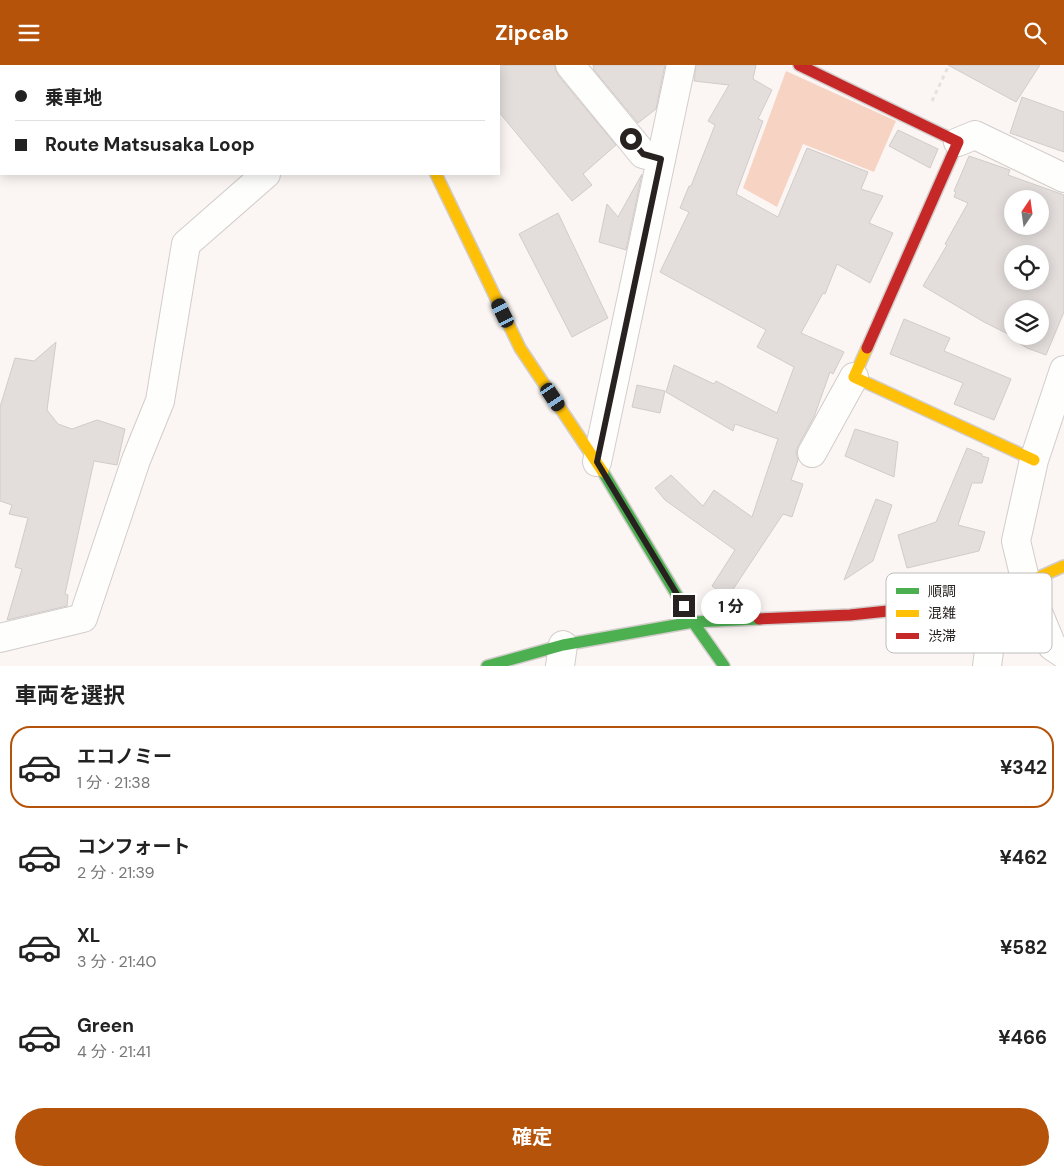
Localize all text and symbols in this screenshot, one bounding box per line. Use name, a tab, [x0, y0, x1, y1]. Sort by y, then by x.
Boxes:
text: Zipcab	[495, 18, 569, 47]
icon: menu	[15, 19, 43, 47]
icon: search	[1021, 19, 1049, 47]
text: 乗車地	[45, 85, 102, 110]
route start	[620, 128, 642, 150]
text: Route Matsusaka Loop	[45, 132, 255, 157]
north arrow	[1004, 190, 1049, 235]
map controls	[1004, 190, 1049, 345]
button: locate	[1004, 245, 1049, 290]
car	[489, 296, 516, 330]
button: layers	[1004, 300, 1049, 345]
car	[538, 380, 567, 414]
legend	[886, 573, 1052, 653]
text: 順調	[928, 582, 956, 600]
callout: 1 分	[702, 589, 762, 623]
route end	[673, 595, 695, 617]
text: 1 分	[718, 596, 744, 617]
text: 混雑	[928, 604, 956, 622]
text: 渋滞	[928, 627, 956, 645]
text: 車両を選択	[15, 681, 125, 710]
text: エコノミー	[77, 744, 172, 769]
icon: car	[17, 745, 62, 790]
text: ¥342	[1000, 755, 1047, 780]
text: 1 分 · 21:38	[77, 772, 151, 793]
text: コンフォート	[77, 834, 190, 859]
icon: car	[17, 835, 62, 880]
text: ¥462	[999, 845, 1047, 870]
text: 2 分 · 21:39	[77, 862, 155, 883]
text: XL	[77, 923, 100, 948]
icon: car	[17, 925, 62, 970]
text: ¥582	[1000, 935, 1047, 960]
text: 3 分 · 21:40	[77, 951, 157, 972]
text: Green	[77, 1013, 134, 1038]
icon: car	[17, 1015, 62, 1060]
text: ¥466	[998, 1025, 1047, 1050]
text: 4 分 · 21:41	[77, 1041, 151, 1062]
button: 確定	[15, 1108, 1049, 1166]

